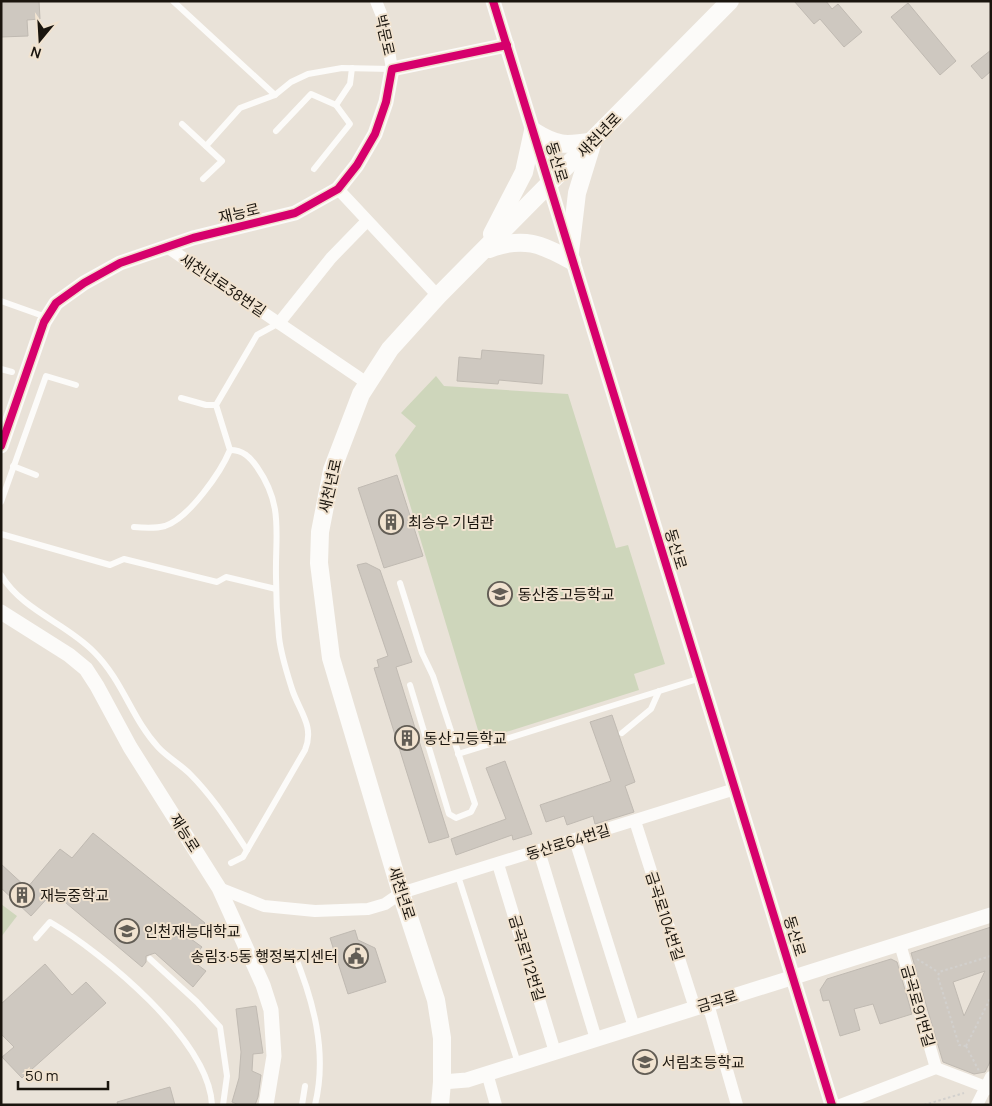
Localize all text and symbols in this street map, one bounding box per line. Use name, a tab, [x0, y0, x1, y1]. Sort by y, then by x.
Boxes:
street label: 박문로	[370, 12, 400, 58]
north arrow	[15, 15, 65, 65]
text: N	[28, 42, 44, 63]
street label: 새천년로	[572, 108, 626, 162]
street label: 동산로	[541, 139, 573, 185]
street label: 재능로	[216, 198, 262, 228]
street label: 새천년로38번길	[176, 248, 270, 322]
street label: 새천년로	[314, 457, 346, 515]
building icon: 최승우 기념관	[378, 509, 404, 535]
place label: 최승우 기념관	[408, 512, 494, 533]
street label: 동산로	[660, 526, 692, 572]
school or university icon: 동산중고등학교	[487, 581, 513, 607]
place label: 동산중고등학교	[518, 584, 615, 605]
building icon: 동산고등학교	[394, 725, 420, 751]
place label: 동산고등학교	[424, 728, 507, 749]
street label: 재능로	[165, 810, 205, 856]
street label: 동산로64번길	[523, 819, 613, 865]
street label: 새천년로	[383, 864, 421, 922]
street label: 금곡로104번길	[641, 869, 689, 963]
building icon: 재능중학교	[9, 882, 35, 908]
place label: 재능중학교	[40, 885, 109, 906]
street label: 금곡로112번길	[504, 912, 550, 1004]
street label: 동산로	[779, 913, 811, 959]
school or university icon: 인천재능대학교	[114, 918, 140, 944]
place label: 인천재능대학교	[144, 921, 241, 942]
public building icon: 송림3·5동 행정복지센터	[343, 943, 369, 969]
place label: 송림3·5동 행정복지센터	[190, 946, 338, 967]
street label: 금곡로91번길	[896, 963, 940, 1049]
street label: 금곡로	[694, 985, 740, 1017]
school or university icon: 서림초등학교	[632, 1049, 658, 1075]
place label: 서림초등학교	[662, 1052, 745, 1073]
scale bar	[18, 1058, 108, 1090]
text: 50 m	[25, 1065, 59, 1086]

